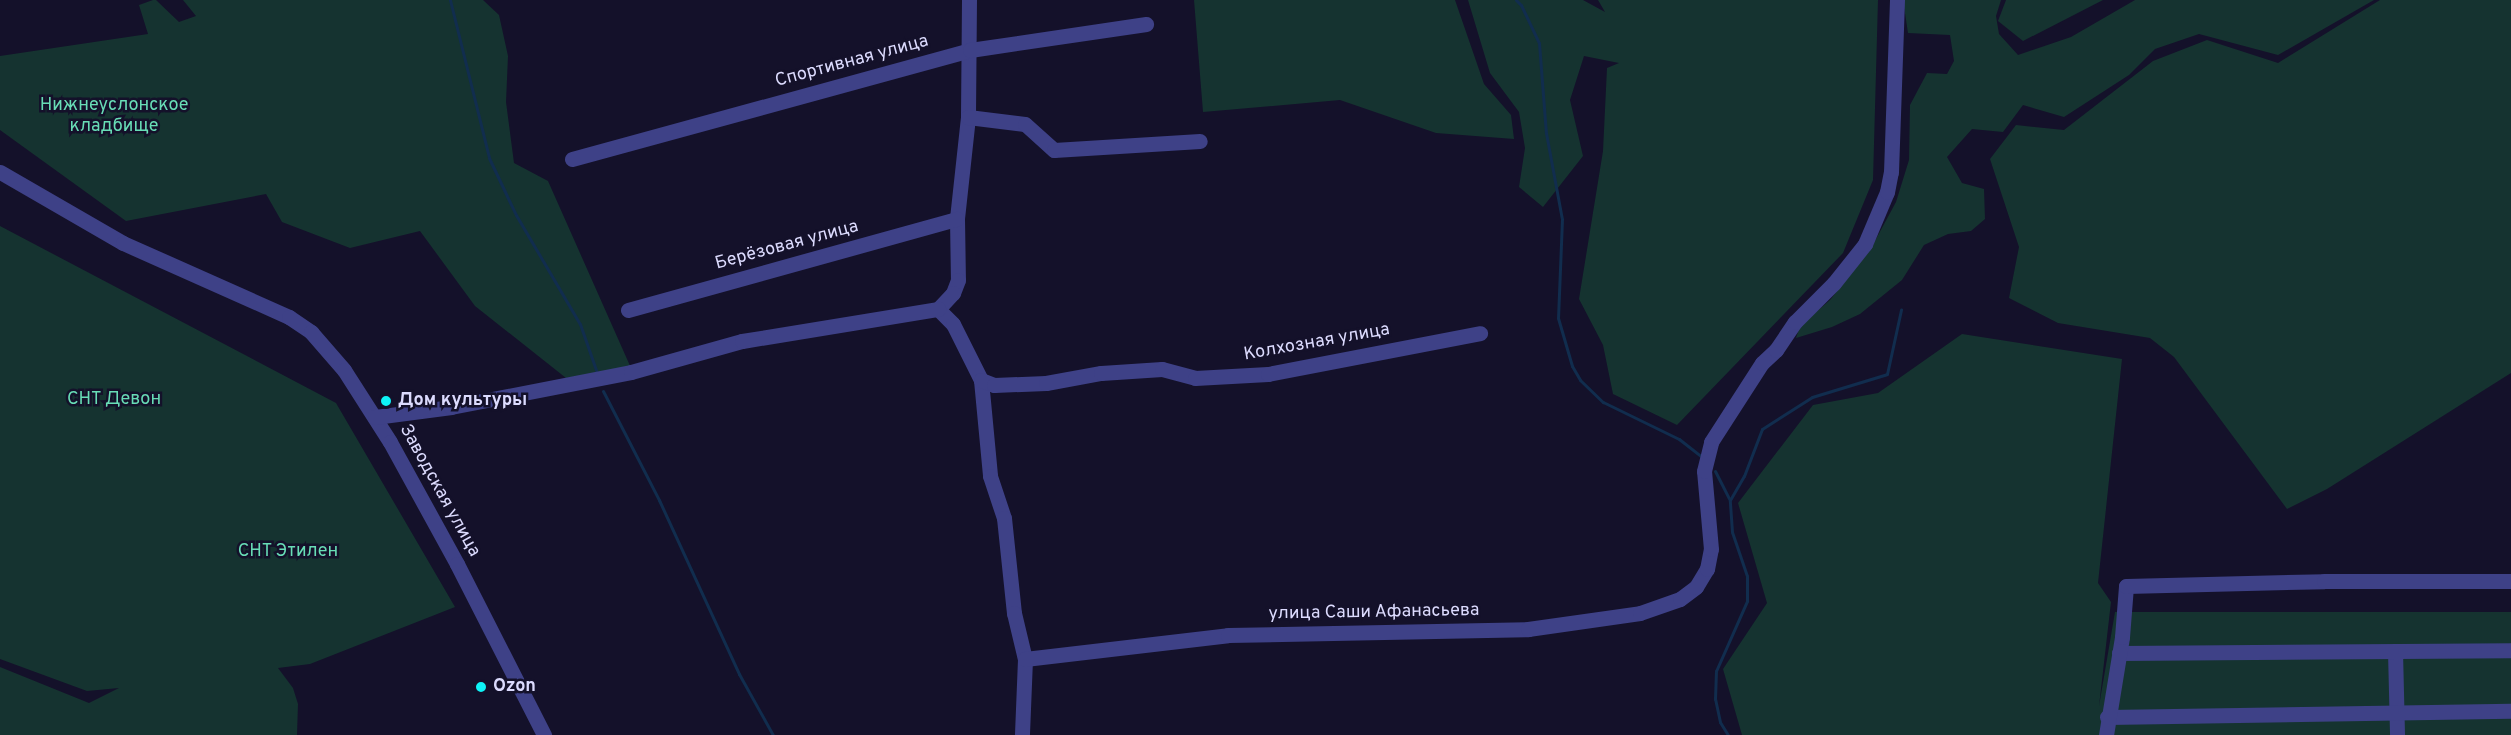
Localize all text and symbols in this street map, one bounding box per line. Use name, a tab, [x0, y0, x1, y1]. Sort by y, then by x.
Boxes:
street label: Спортивная улица	[773, 31, 931, 93]
park label: Нижнеуслонское кладбище	[40, 96, 188, 138]
street label: Берёзовая улица	[713, 216, 861, 276]
street label: Колхозная улица	[1242, 320, 1392, 366]
park label: СНТ Девон	[67, 389, 161, 411]
place label: Дом культуры	[398, 390, 527, 412]
marker: Дом культуры	[379, 394, 393, 408]
street label: Заводская улица	[394, 421, 484, 561]
park label: СНТ Этилен	[237, 541, 339, 563]
street label: улица Саши Афанасьева	[1268, 600, 1480, 626]
place label: Ozon	[493, 676, 536, 698]
marker: Ozon	[474, 680, 488, 694]

